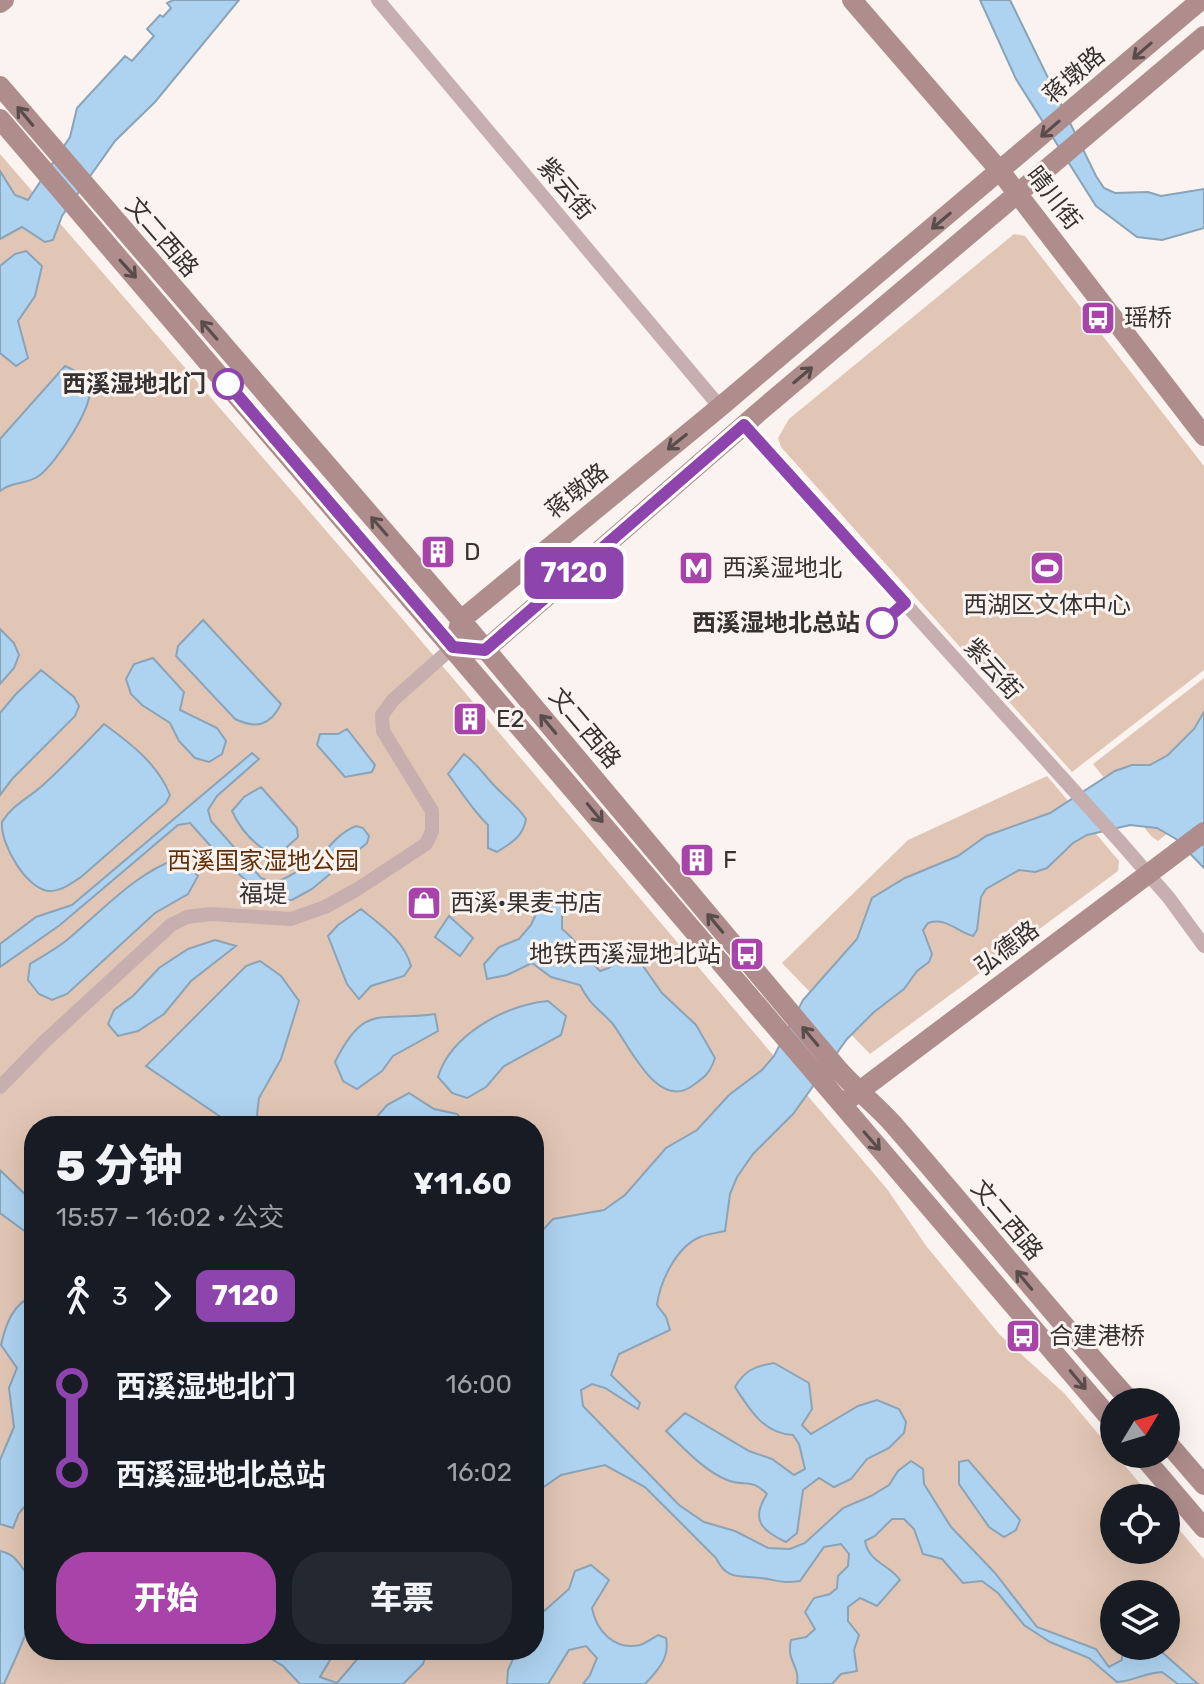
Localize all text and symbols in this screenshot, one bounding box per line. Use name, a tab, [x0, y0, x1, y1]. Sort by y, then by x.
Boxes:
street label: 蒋墩路	[1038, 41, 1110, 109]
one-way arrow	[1132, 42, 1152, 60]
one-way arrow	[16, 106, 34, 127]
one-way arrow	[1041, 120, 1061, 138]
street label: 紫云街	[532, 152, 600, 226]
street label: 晴川街	[1021, 161, 1087, 235]
street label: 文二西路	[120, 192, 204, 282]
one-way arrow	[931, 212, 951, 230]
one-way arrow	[119, 258, 137, 278]
bus stop icon: 瑶桥	[1079, 299, 1117, 337]
place label: 瑶桥	[1124, 304, 1172, 332]
one-way arrow	[200, 320, 218, 341]
one-way arrow	[793, 366, 813, 384]
marker: 西溪湿地北门	[213, 369, 243, 399]
place label: 西溪湿地北门	[62, 370, 206, 398]
one-way arrow	[667, 434, 688, 451]
street label: 蒋墩路	[540, 457, 614, 525]
one-way arrow	[370, 517, 388, 537]
building icon: D	[419, 533, 457, 571]
place label: D	[464, 538, 481, 566]
line badge: 7120	[518, 547, 630, 599]
metro station icon: 西溪湿地北	[677, 549, 715, 587]
sports icon: 西湖区文体中心	[1028, 549, 1066, 587]
place label: 西溪湿地北	[722, 554, 842, 582]
text: 7120	[540, 556, 608, 589]
place label: 西湖区文体中心	[963, 591, 1131, 619]
marker: 西溪湿地北总站	[867, 608, 897, 638]
place label: 西溪湿地北总站	[692, 609, 860, 637]
street label: 紫云街	[959, 633, 1027, 705]
street label: 文二西路	[543, 682, 627, 774]
building icon: E2	[451, 700, 489, 738]
place label: E2	[496, 705, 525, 733]
one-way arrow	[539, 714, 557, 735]
one-way arrow	[585, 803, 603, 823]
building icon: F	[678, 841, 716, 879]
place label: F	[723, 846, 737, 874]
park label: 西溪国家湿地公园	[167, 847, 359, 875]
street label: 福堤	[239, 880, 287, 908]
shop icon: 西溪·果麦书店	[405, 884, 443, 922]
place label: 西溪·果麦书店	[450, 889, 602, 917]
one-way arrow	[706, 913, 724, 934]
street label: 弘德路	[970, 915, 1044, 981]
bus stop icon: 地铁西溪湿地北站	[728, 935, 766, 973]
place label: 地铁西溪湿地北站	[529, 940, 721, 968]
one-way arrow	[801, 1026, 819, 1047]
one-way arrow	[863, 1130, 881, 1150]
text: 5 分钟	[56, 1140, 182, 1192]
text: ¥11.60	[413, 1166, 512, 1202]
street label: 文二西路	[965, 1174, 1049, 1266]
text: 15:57 – 16:02 · 公交	[56, 1202, 284, 1233]
one-way arrow	[1015, 1271, 1033, 1291]
icon: walk	[56, 1274, 100, 1318]
icon: forward	[140, 1274, 184, 1318]
text: 7120	[212, 1279, 279, 1312]
text: 3	[112, 1281, 128, 1312]
bus stop icon: 合建港桥	[1004, 1317, 1042, 1355]
place label: 合建港桥	[1049, 1322, 1145, 1350]
text: 西溪湿地北门	[116, 1369, 296, 1405]
text: 16:00	[446, 1369, 512, 1400]
one-way arrow	[1069, 1370, 1087, 1390]
north arrow	[1100, 1388, 1180, 1468]
map controls	[1100, 1388, 1180, 1660]
text: 西溪湿地北总站	[116, 1457, 326, 1493]
text: 16:02	[447, 1457, 512, 1488]
button: locate	[1100, 1484, 1180, 1564]
button: 开始	[56, 1552, 276, 1644]
button: 车票	[292, 1552, 512, 1644]
button: layers	[1100, 1580, 1180, 1660]

